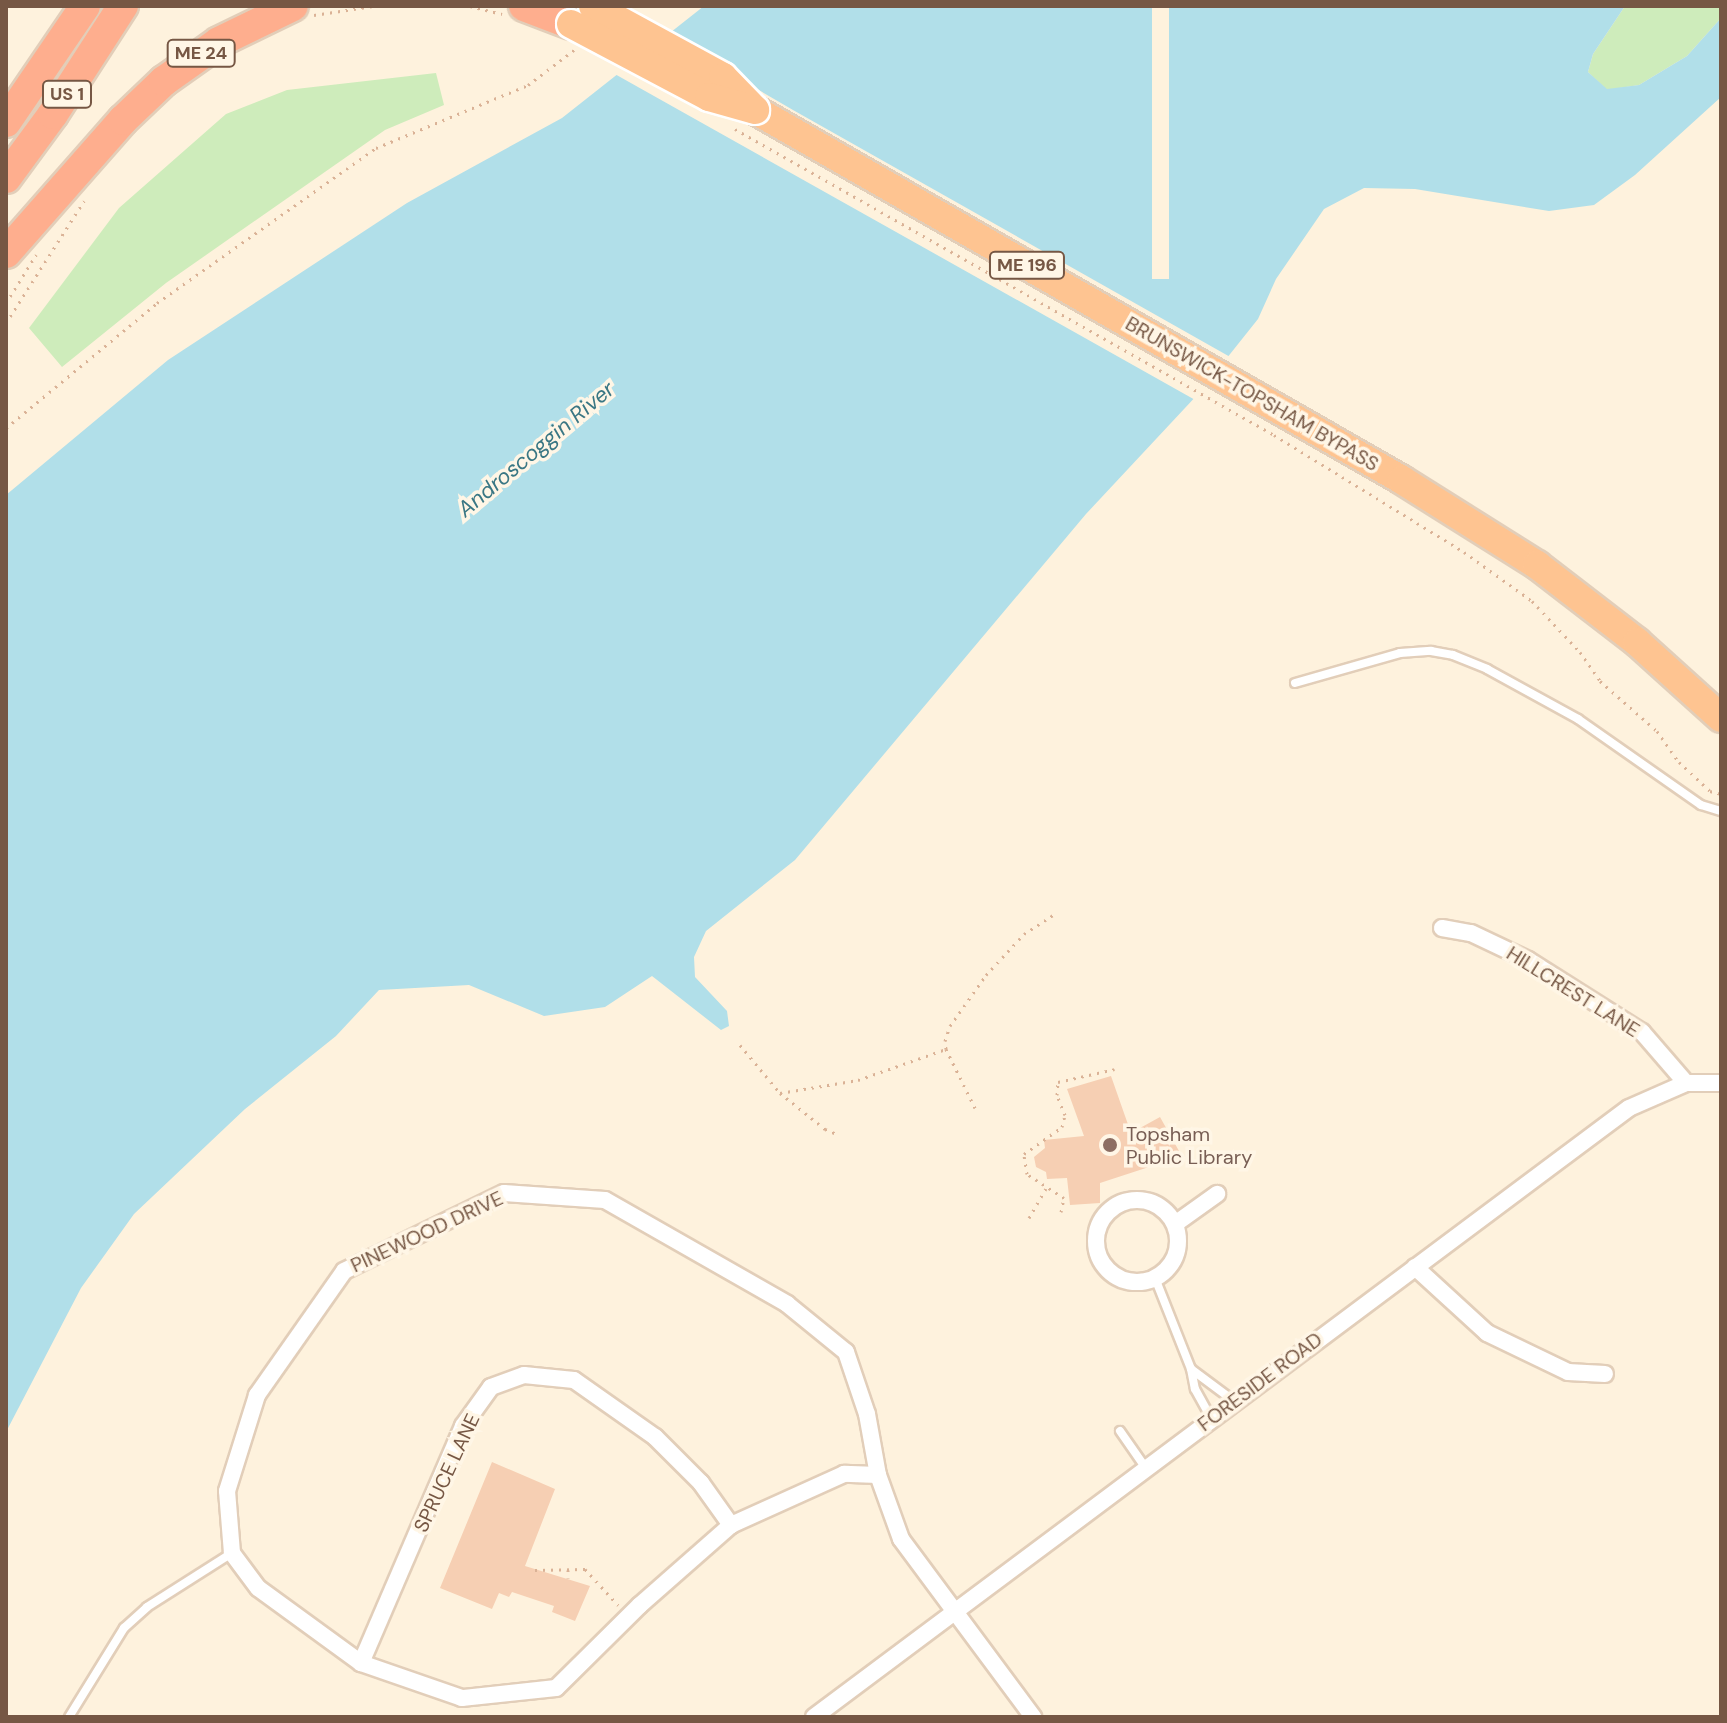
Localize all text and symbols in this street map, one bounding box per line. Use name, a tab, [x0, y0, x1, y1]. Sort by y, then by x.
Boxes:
road number: ME 24	[165, 39, 237, 67]
road number: US 1	[41, 80, 93, 108]
road number: ME 196	[987, 251, 1067, 279]
street label: BRUNSWICK-TOPSHAM BYPASS	[1121, 312, 1383, 476]
water label: Androscoggin River	[452, 376, 620, 522]
street label: HILLCREST LANE	[1502, 941, 1644, 1043]
place label: Topsham Public Library	[1126, 1122, 1252, 1169]
marker: Topsham Public Library	[1101, 1136, 1119, 1154]
street label: PINEWOOD DRIVE	[347, 1186, 507, 1278]
street label: FORESIDE ROAD	[1193, 1327, 1327, 1437]
street label: SPRUCE LANE	[409, 1410, 485, 1536]

